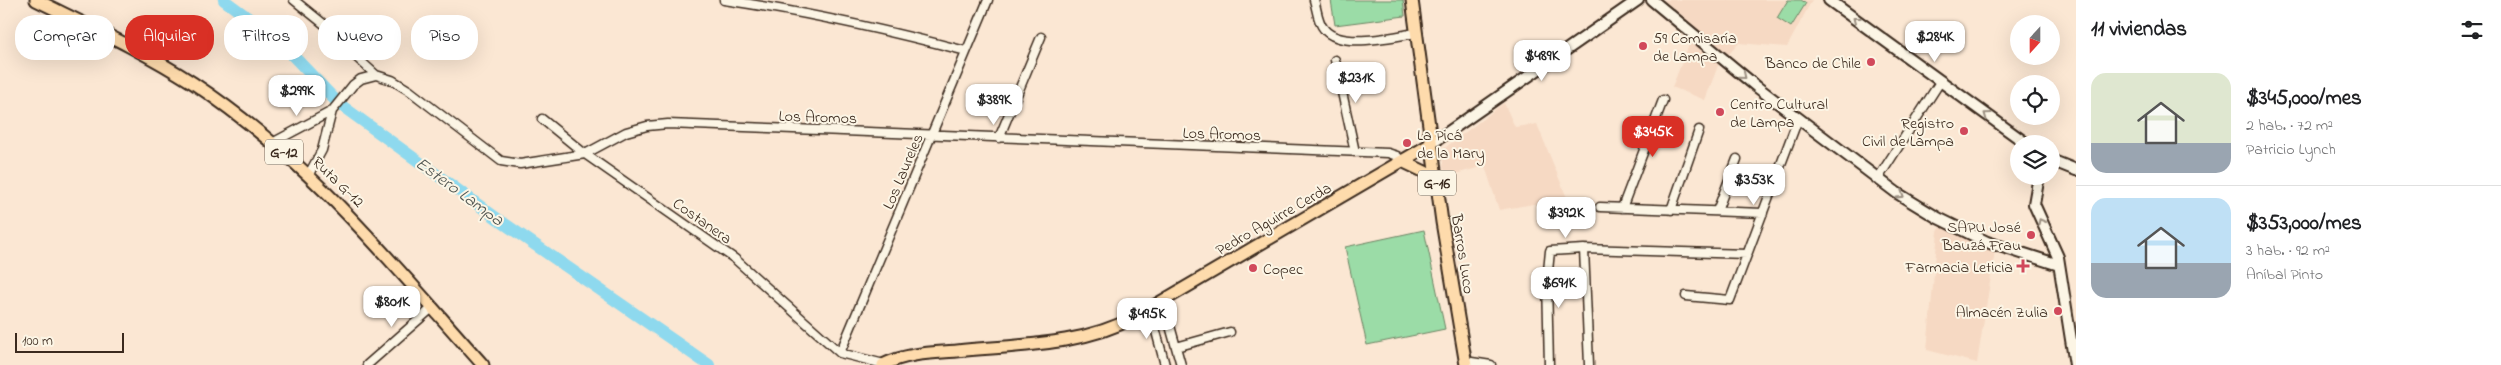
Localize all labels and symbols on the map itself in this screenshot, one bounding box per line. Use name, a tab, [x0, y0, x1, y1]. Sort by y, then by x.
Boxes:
north arrow	[2010, 15, 2060, 65]
one-way arrow	[1852, 16, 1861, 25]
pin: $284K	[1900, 20, 1970, 63]
place label: 59 Comisaría de Lampa	[1653, 27, 1737, 69]
pin: $489K	[1507, 39, 1577, 82]
marker: 59 Comisaría de Lampa	[1637, 40, 1649, 52]
place label: Banco de Chile	[1764, 52, 1862, 76]
marker: Banco de Chile	[1865, 56, 1877, 68]
pin: $231K	[1321, 62, 1391, 104]
one-way arrow	[1737, 71, 1746, 79]
pin: $299K	[262, 74, 332, 117]
pin: $389K	[959, 84, 1029, 126]
place label: Centro Cultural de Lampa	[1730, 93, 1828, 135]
street label: Los Aromos	[778, 105, 858, 131]
marker: Centro Cultural de Lampa	[1714, 106, 1726, 118]
place label: Registro Civil de Lampa	[1862, 112, 1954, 154]
one-way arrow	[1983, 112, 1993, 121]
pin: $345K	[1618, 116, 1688, 158]
street label: Los Aromos	[1182, 122, 1262, 148]
place label: La Picá de la Mary	[1417, 124, 1485, 166]
marker: Registro Civil de Lampa	[1958, 125, 1970, 137]
street label: Los Laureles	[877, 130, 931, 213]
marker: La Picá de la Mary	[1401, 137, 1413, 149]
road number: G-12	[265, 140, 303, 164]
street label: Ruta G-12	[306, 151, 369, 214]
water label: Estero Lampa	[409, 152, 509, 234]
pin: $353K	[1719, 164, 1789, 206]
road number: G-16	[1418, 170, 1456, 196]
street label: Pedro Aguirre Cerda	[1212, 177, 1336, 263]
one-way arrow	[1895, 189, 1904, 199]
street label: Costanera	[667, 192, 737, 251]
pin: $392K	[1531, 196, 1601, 239]
street label: Barros Luco	[1444, 212, 1480, 296]
place label: SAPU José Bauzá Frau	[1941, 216, 2022, 258]
one-way arrow	[2038, 218, 2048, 227]
marker: SAPU José Bauzá Frau	[2025, 229, 2037, 241]
place label: Farmacia Leticia	[1904, 256, 2013, 280]
place label: Copec	[1263, 258, 1304, 282]
marker: Farmacia Leticia	[2017, 260, 2029, 272]
marker: Copec	[1247, 262, 1259, 274]
pin: $691K	[1524, 266, 1594, 309]
pin: $801K	[357, 286, 427, 328]
pin: $495K	[1112, 298, 1182, 340]
place label: Almacén Zulia	[1956, 301, 2048, 325]
marker: Almacén Zulia	[2052, 305, 2064, 317]
scale bar	[15, 330, 124, 353]

